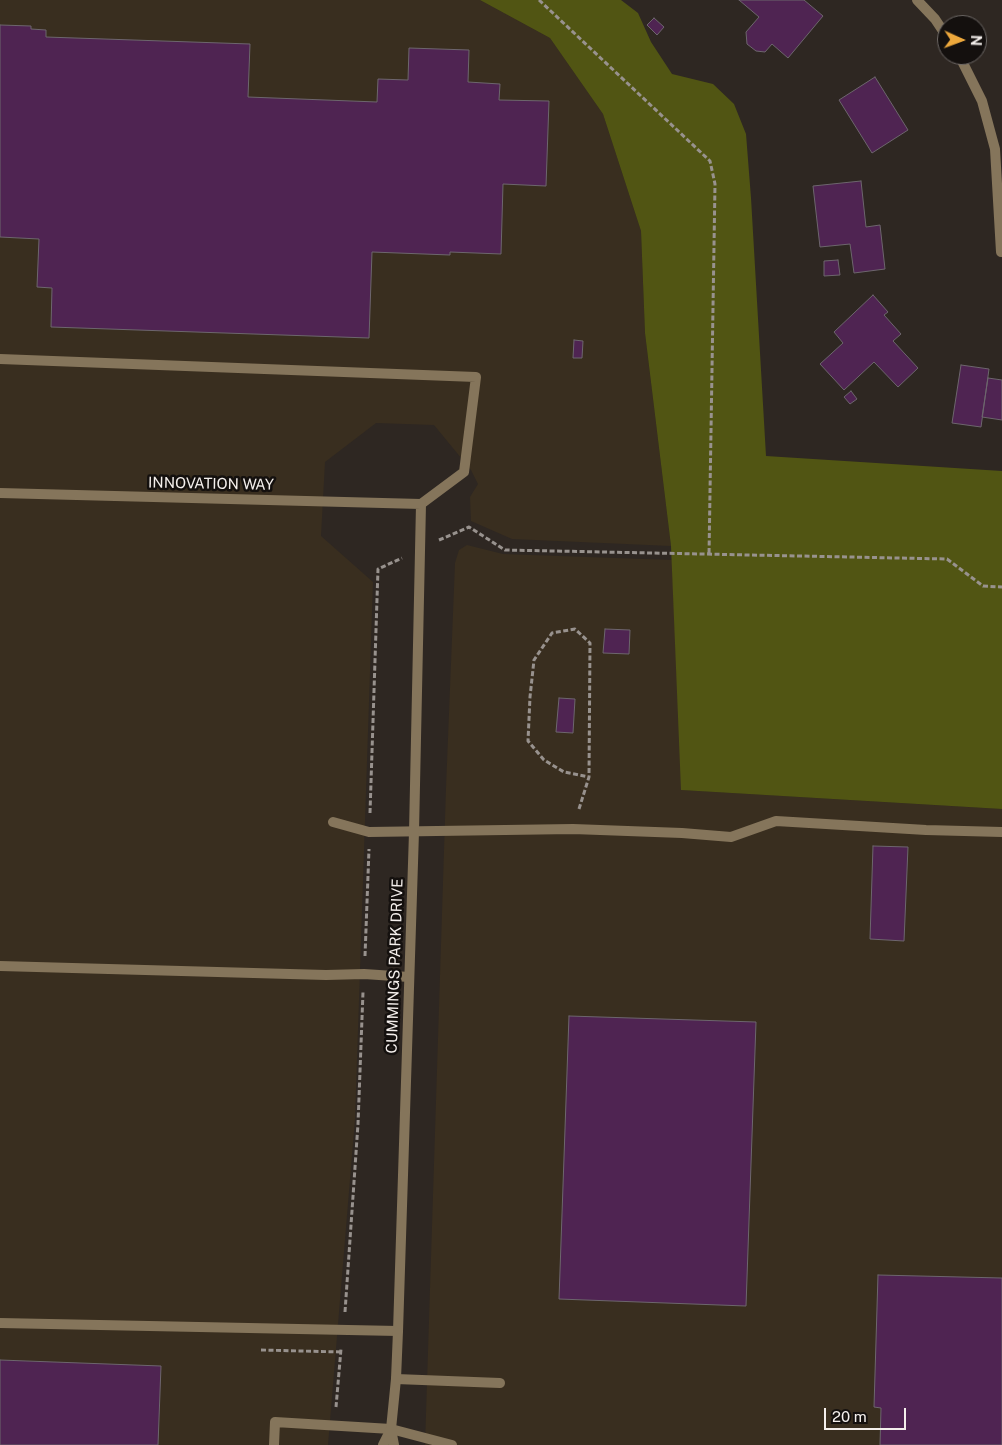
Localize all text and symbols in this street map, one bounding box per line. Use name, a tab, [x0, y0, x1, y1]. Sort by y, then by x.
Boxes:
north arrow	[937, 15, 987, 65]
text: N	[968, 35, 984, 46]
street label: INNOVATION WAY	[148, 474, 274, 494]
street label: CUMMINGS PARK DRIVE	[383, 878, 407, 1054]
scale bar	[827, 1398, 910, 1430]
text: 20 m	[832, 1408, 867, 1425]

